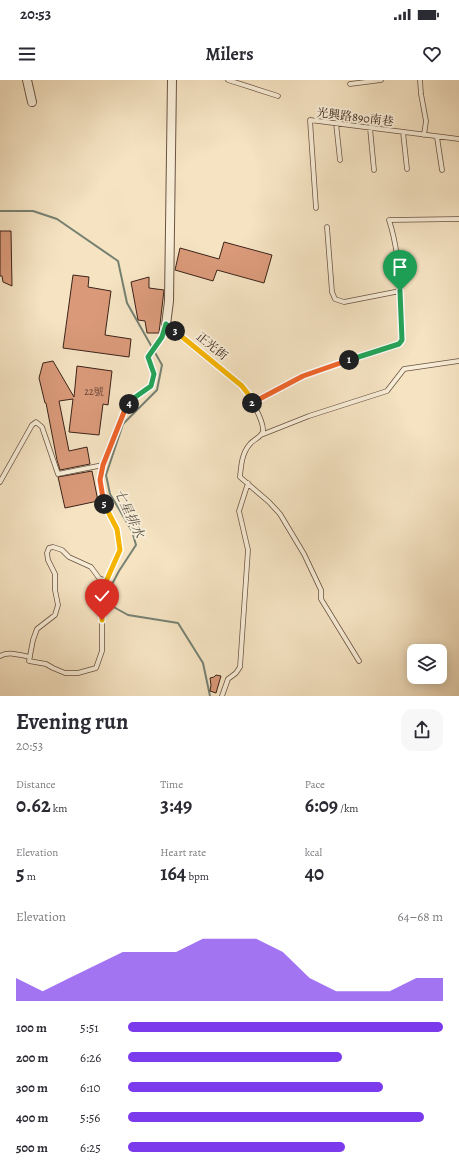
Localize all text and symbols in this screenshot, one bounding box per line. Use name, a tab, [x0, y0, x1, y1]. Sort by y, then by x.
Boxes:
text: 20:53	[20, 4, 51, 24]
text: Milers	[205, 42, 254, 66]
icon: menu	[16, 43, 38, 65]
icon: heart	[421, 43, 443, 65]
street label: 光興路890南巷	[315, 104, 395, 130]
pin	[383, 250, 417, 291]
icon: arrive	[389, 256, 411, 278]
pin: 3	[165, 321, 185, 341]
text: 3	[173, 323, 177, 338]
street label: 正光街	[193, 328, 232, 364]
pin: 1	[339, 350, 359, 370]
text: 1	[347, 352, 351, 367]
house number: 22號	[84, 385, 104, 398]
pin: 2	[242, 393, 262, 413]
pin: 4	[119, 394, 139, 414]
text: 2	[249, 395, 255, 410]
text: 4	[126, 396, 132, 411]
water label: 七星排水	[111, 486, 149, 542]
pin: 5	[94, 494, 114, 514]
text: 5	[102, 496, 106, 511]
pin	[85, 579, 119, 620]
icon: check	[91, 585, 113, 607]
map controls	[407, 644, 447, 684]
button: layers	[407, 644, 447, 684]
text: Evening run	[16, 707, 128, 737]
button: share	[401, 709, 443, 751]
text: 20:53	[16, 737, 43, 754]
text: Distance	[16, 777, 55, 792]
text: Time	[160, 777, 183, 792]
text: Pace	[305, 777, 325, 792]
text: 0.62	[16, 792, 51, 819]
text: 3:49	[160, 792, 192, 819]
text: 6:09	[305, 792, 338, 819]
text: km	[51, 801, 67, 816]
text: /km	[338, 801, 359, 816]
text: Elevation	[16, 845, 58, 860]
text: Heart rate	[160, 845, 206, 860]
text: kcal	[305, 845, 322, 860]
text: 5	[16, 860, 25, 887]
text: 164	[160, 860, 186, 887]
text: 40	[305, 860, 324, 887]
text: m	[25, 869, 36, 884]
text: bpm	[186, 869, 209, 884]
text: Elevation	[16, 908, 66, 925]
text: 64–68 m	[397, 908, 443, 925]
text: 100 m	[16, 1019, 47, 1036]
text: 5:51	[80, 1019, 99, 1036]
text: 200 m	[16, 1049, 49, 1066]
text: 6:26	[80, 1049, 101, 1066]
text: 300 m	[16, 1079, 48, 1096]
text: 6:10	[80, 1079, 100, 1096]
text: 400 m	[16, 1109, 48, 1126]
text: 5:56	[80, 1109, 100, 1126]
text: 500 m	[16, 1139, 48, 1156]
text: 6:25	[80, 1139, 101, 1156]

